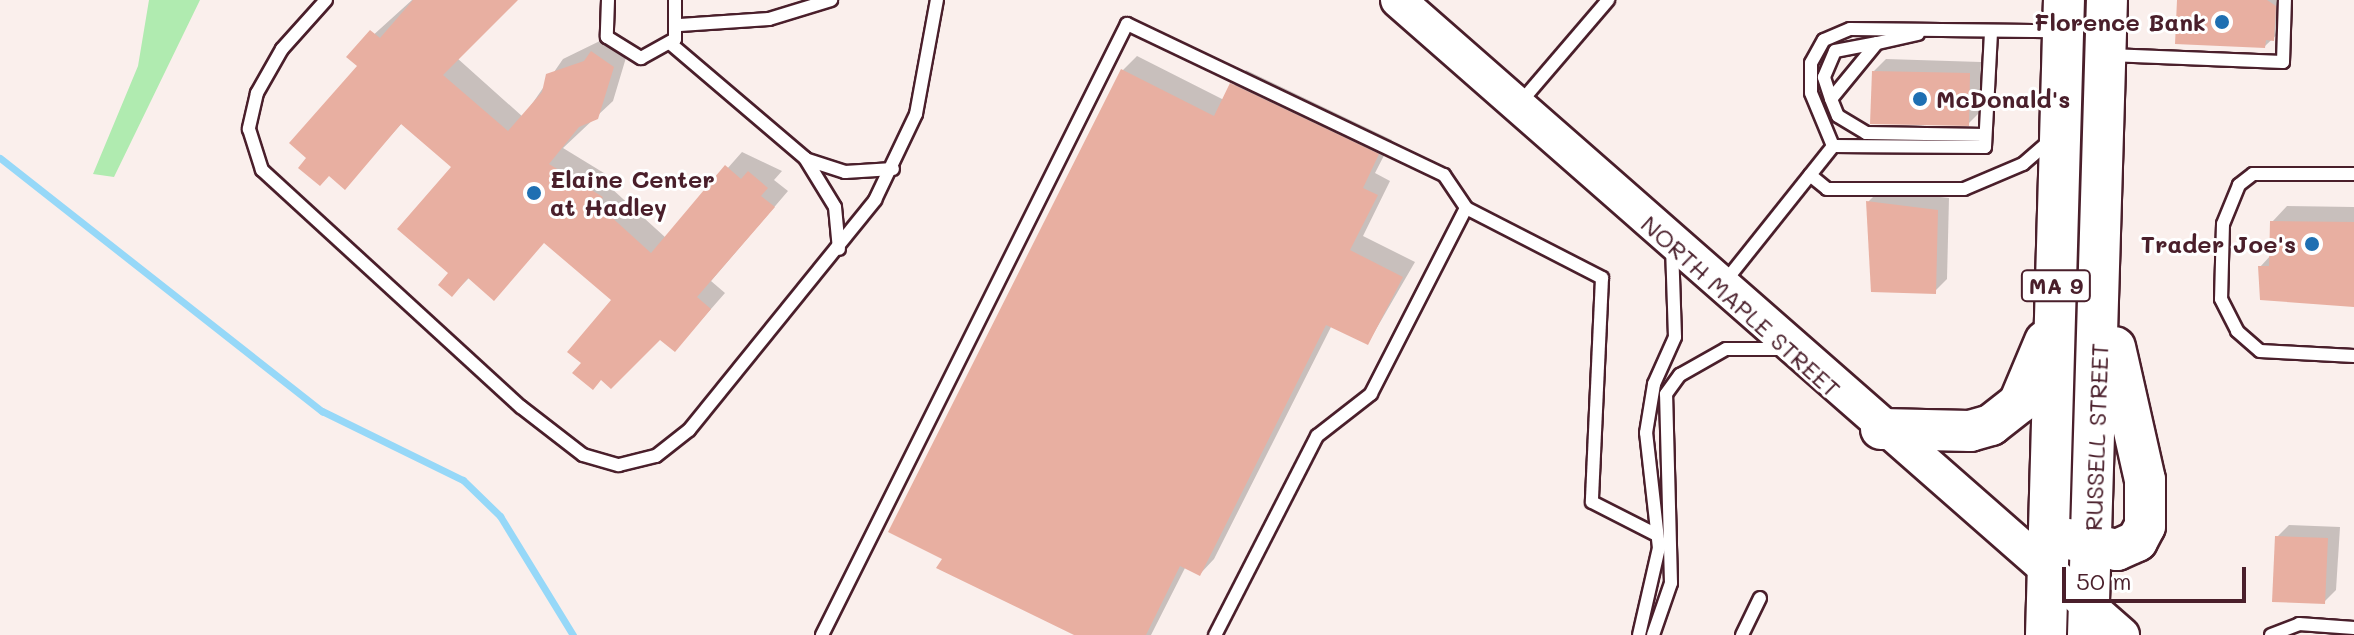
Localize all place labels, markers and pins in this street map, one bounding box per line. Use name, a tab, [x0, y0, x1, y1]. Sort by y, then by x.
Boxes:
place label: Florence Bank	[2034, 8, 2206, 36]
marker: Florence Bank	[2213, 13, 2231, 31]
place label: McDonald's	[1936, 85, 2070, 113]
marker: McDonald's	[1911, 90, 1929, 108]
place label: Elaine Center at Hadley	[550, 165, 715, 221]
marker: Elaine Center at Hadley	[525, 184, 543, 202]
place label: Trader Joe's	[2141, 230, 2296, 258]
marker: Trader Joe's	[2303, 235, 2321, 253]

